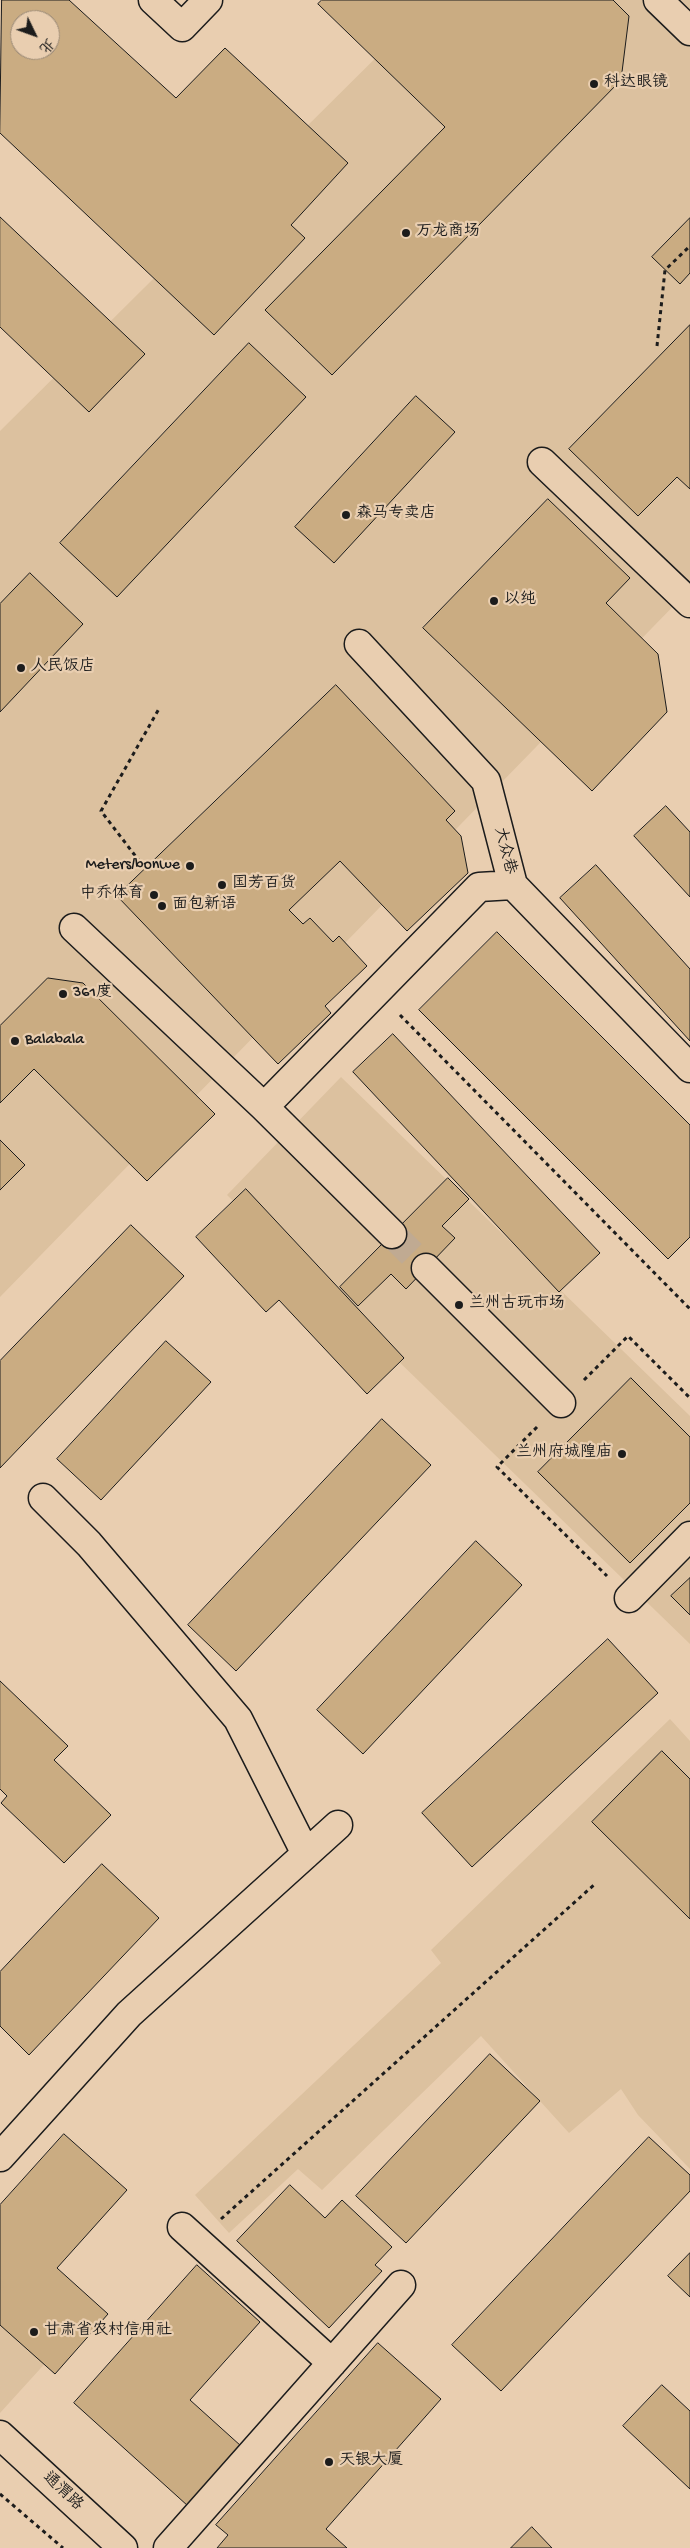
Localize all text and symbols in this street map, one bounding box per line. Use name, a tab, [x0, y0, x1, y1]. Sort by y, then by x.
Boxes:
north arrow	[10, 10, 60, 60]
text: 北	[35, 34, 57, 56]
place label: 科达眼镜	[604, 74, 668, 94]
marker: 科达眼镜	[588, 78, 600, 90]
place label: 万龙商场	[416, 223, 480, 243]
marker: 万龙商场	[400, 227, 412, 239]
place label: 森马专卖店	[356, 505, 436, 525]
marker: 森马专卖店	[340, 509, 352, 521]
place label: 以纯	[504, 591, 536, 611]
marker: 以纯	[488, 595, 500, 607]
place label: 人民饭店	[31, 658, 95, 678]
marker: 人民饭店	[15, 662, 27, 674]
street label: 大众巷	[489, 825, 519, 877]
place label: Meters/bonwe	[85, 856, 180, 876]
marker: Meters/bonwe	[184, 860, 196, 872]
place label: 国芳百货	[232, 875, 296, 895]
marker: 国芳百货	[216, 879, 228, 891]
place label: 中乔体育	[80, 885, 144, 905]
marker: 中乔体育	[148, 889, 160, 901]
place label: 面包新语	[172, 896, 236, 916]
marker: 面包新语	[156, 900, 168, 912]
place label: 361度	[73, 984, 112, 1004]
marker: 361度	[57, 988, 69, 1000]
place label: Balabala	[25, 1031, 84, 1051]
marker: Balabala	[9, 1035, 21, 1047]
place label: 兰州古玩市场	[469, 1295, 565, 1315]
marker: 兰州古玩市场	[453, 1299, 465, 1311]
place label: 兰州府城隍庙	[516, 1444, 612, 1464]
marker: 兰州府城隍庙	[616, 1448, 628, 1460]
place label: 甘肃省农村信用社	[44, 2322, 172, 2342]
marker: 甘肃省农村信用社	[28, 2326, 40, 2338]
place label: 天银大厦	[339, 2452, 403, 2472]
marker: 天银大厦	[323, 2456, 335, 2468]
street label: 通渭路	[38, 2469, 86, 2515]

